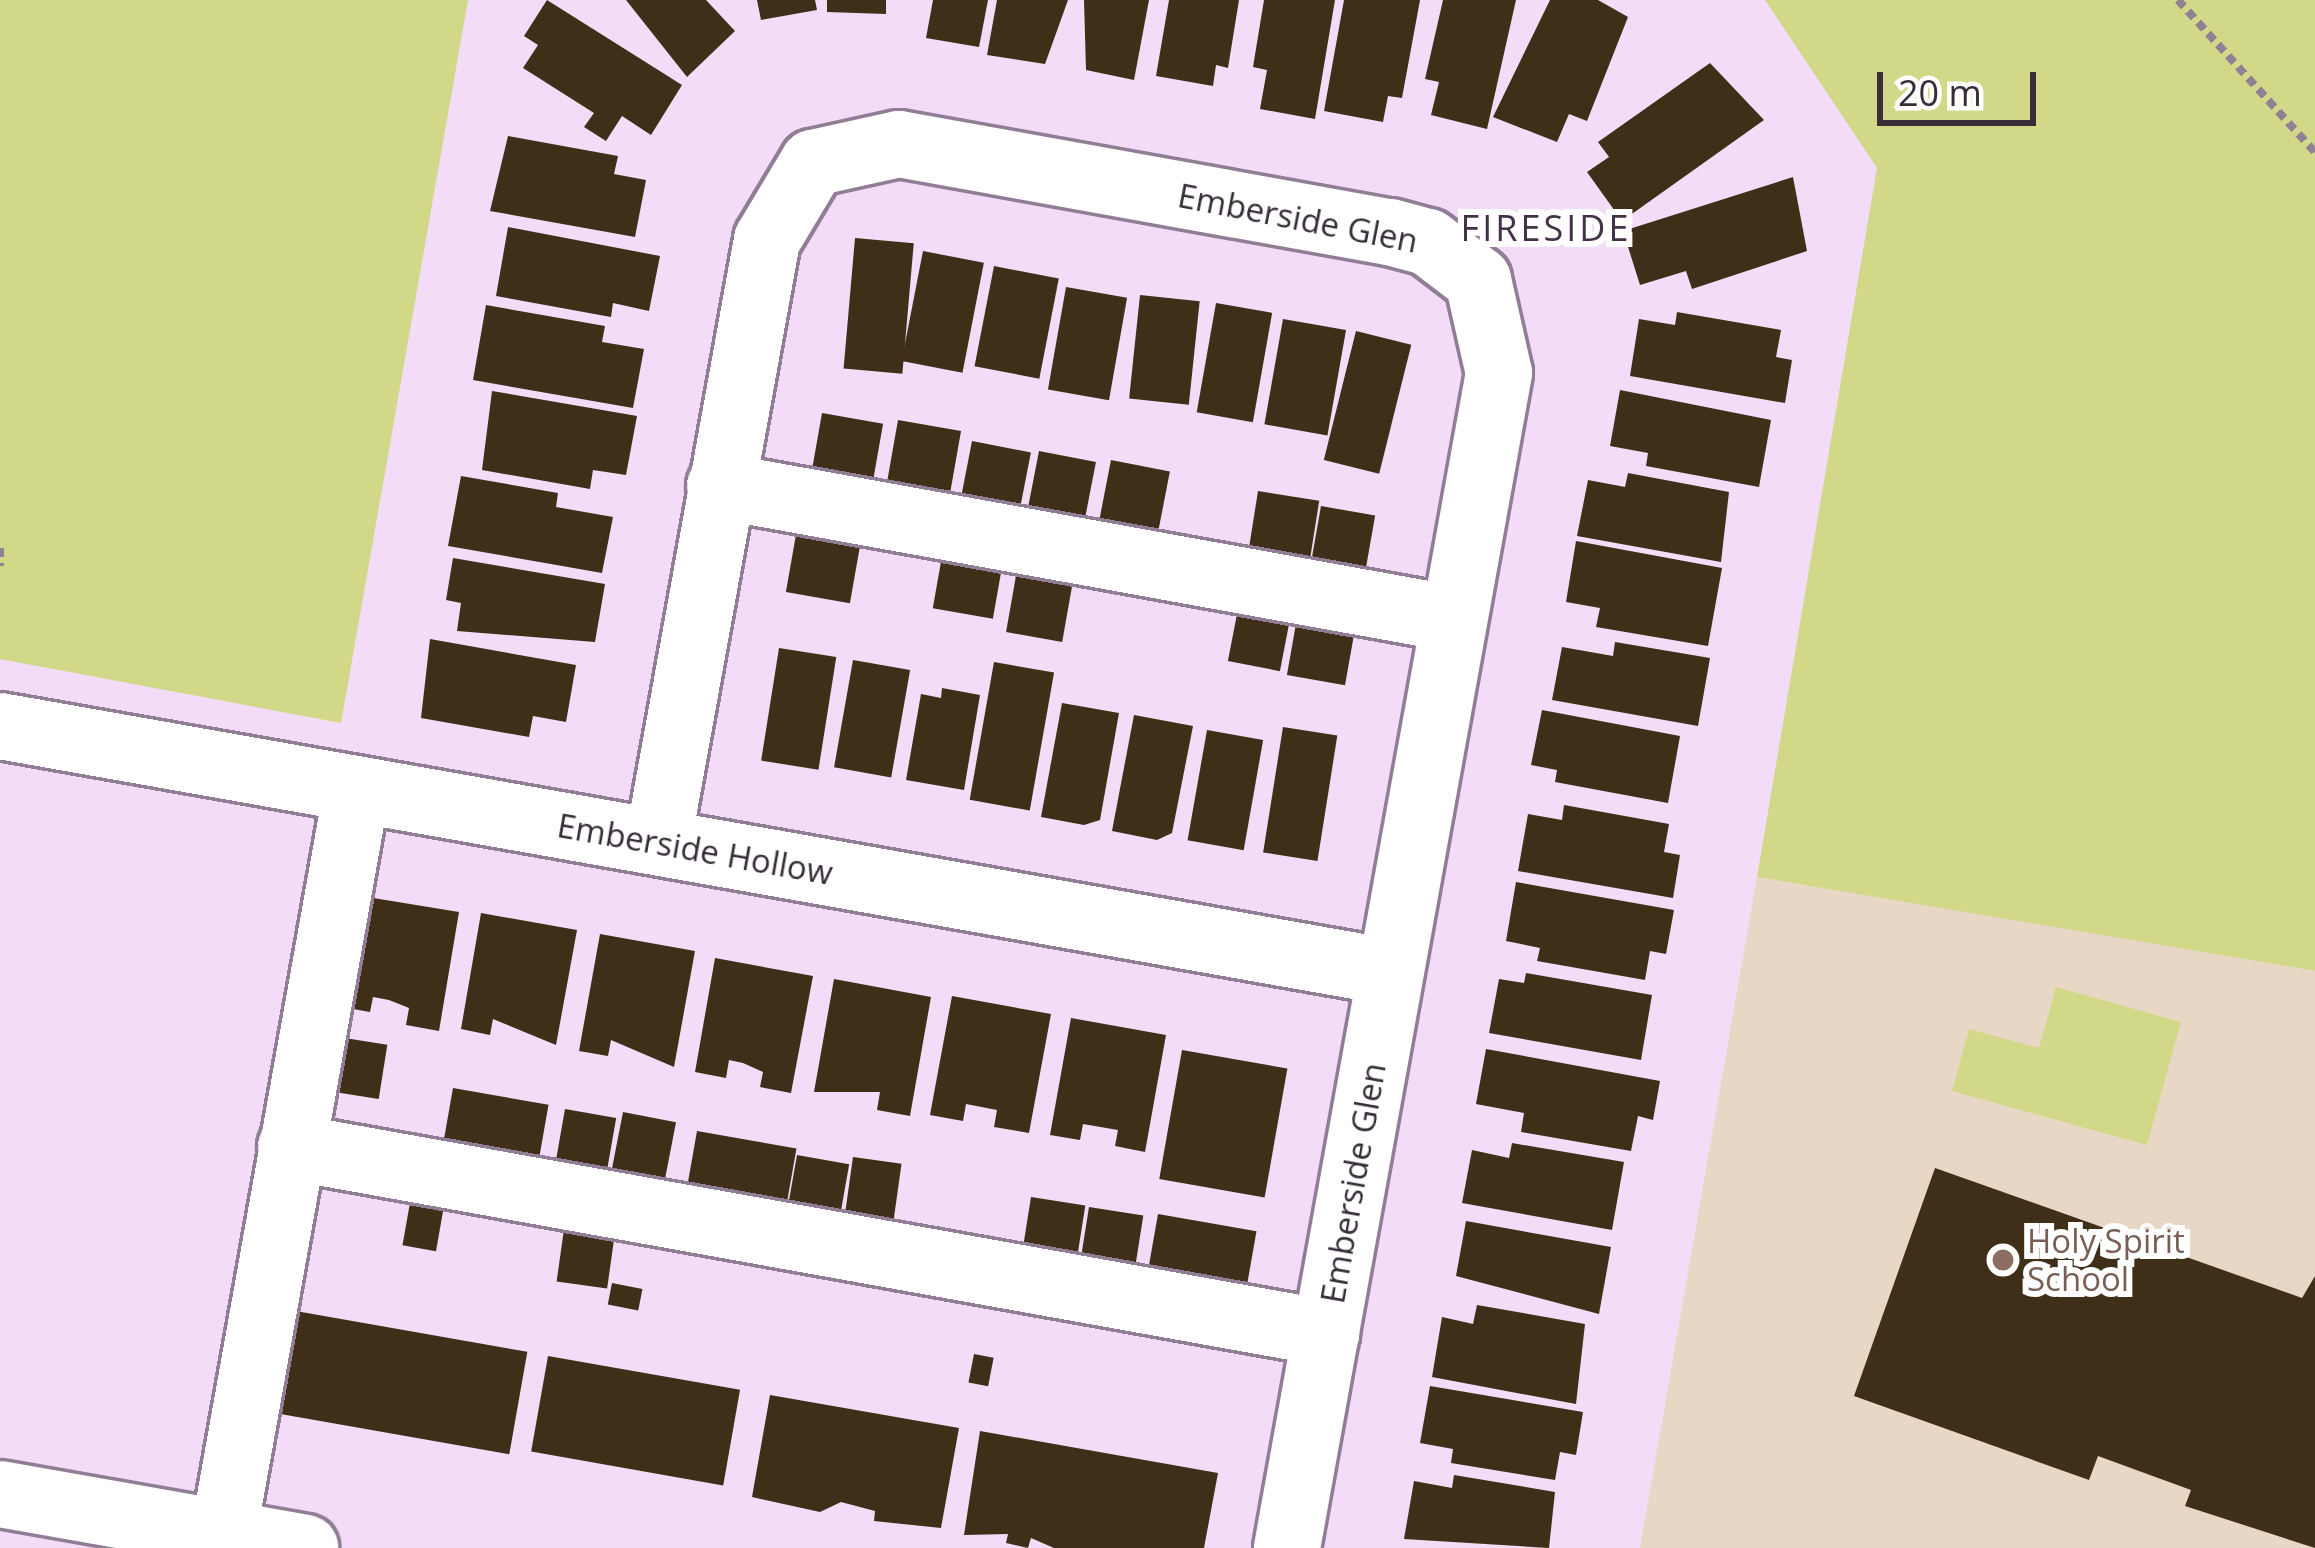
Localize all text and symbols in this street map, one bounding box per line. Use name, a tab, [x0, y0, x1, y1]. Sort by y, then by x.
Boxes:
scale bar	[1883, 48, 2042, 122]
text: 20 m	[1898, 68, 1982, 117]
street label: Emberside Glen	[1175, 175, 1421, 261]
district label: FIRESIDE	[1461, 206, 1631, 250]
street label: Emberside Hollow	[554, 805, 836, 893]
street label: Emberside Glen	[1312, 1060, 1394, 1306]
place label: Holy Spirit School	[2027, 1221, 2185, 1299]
marker: Holy Spirit School	[1990, 1247, 2016, 1273]

